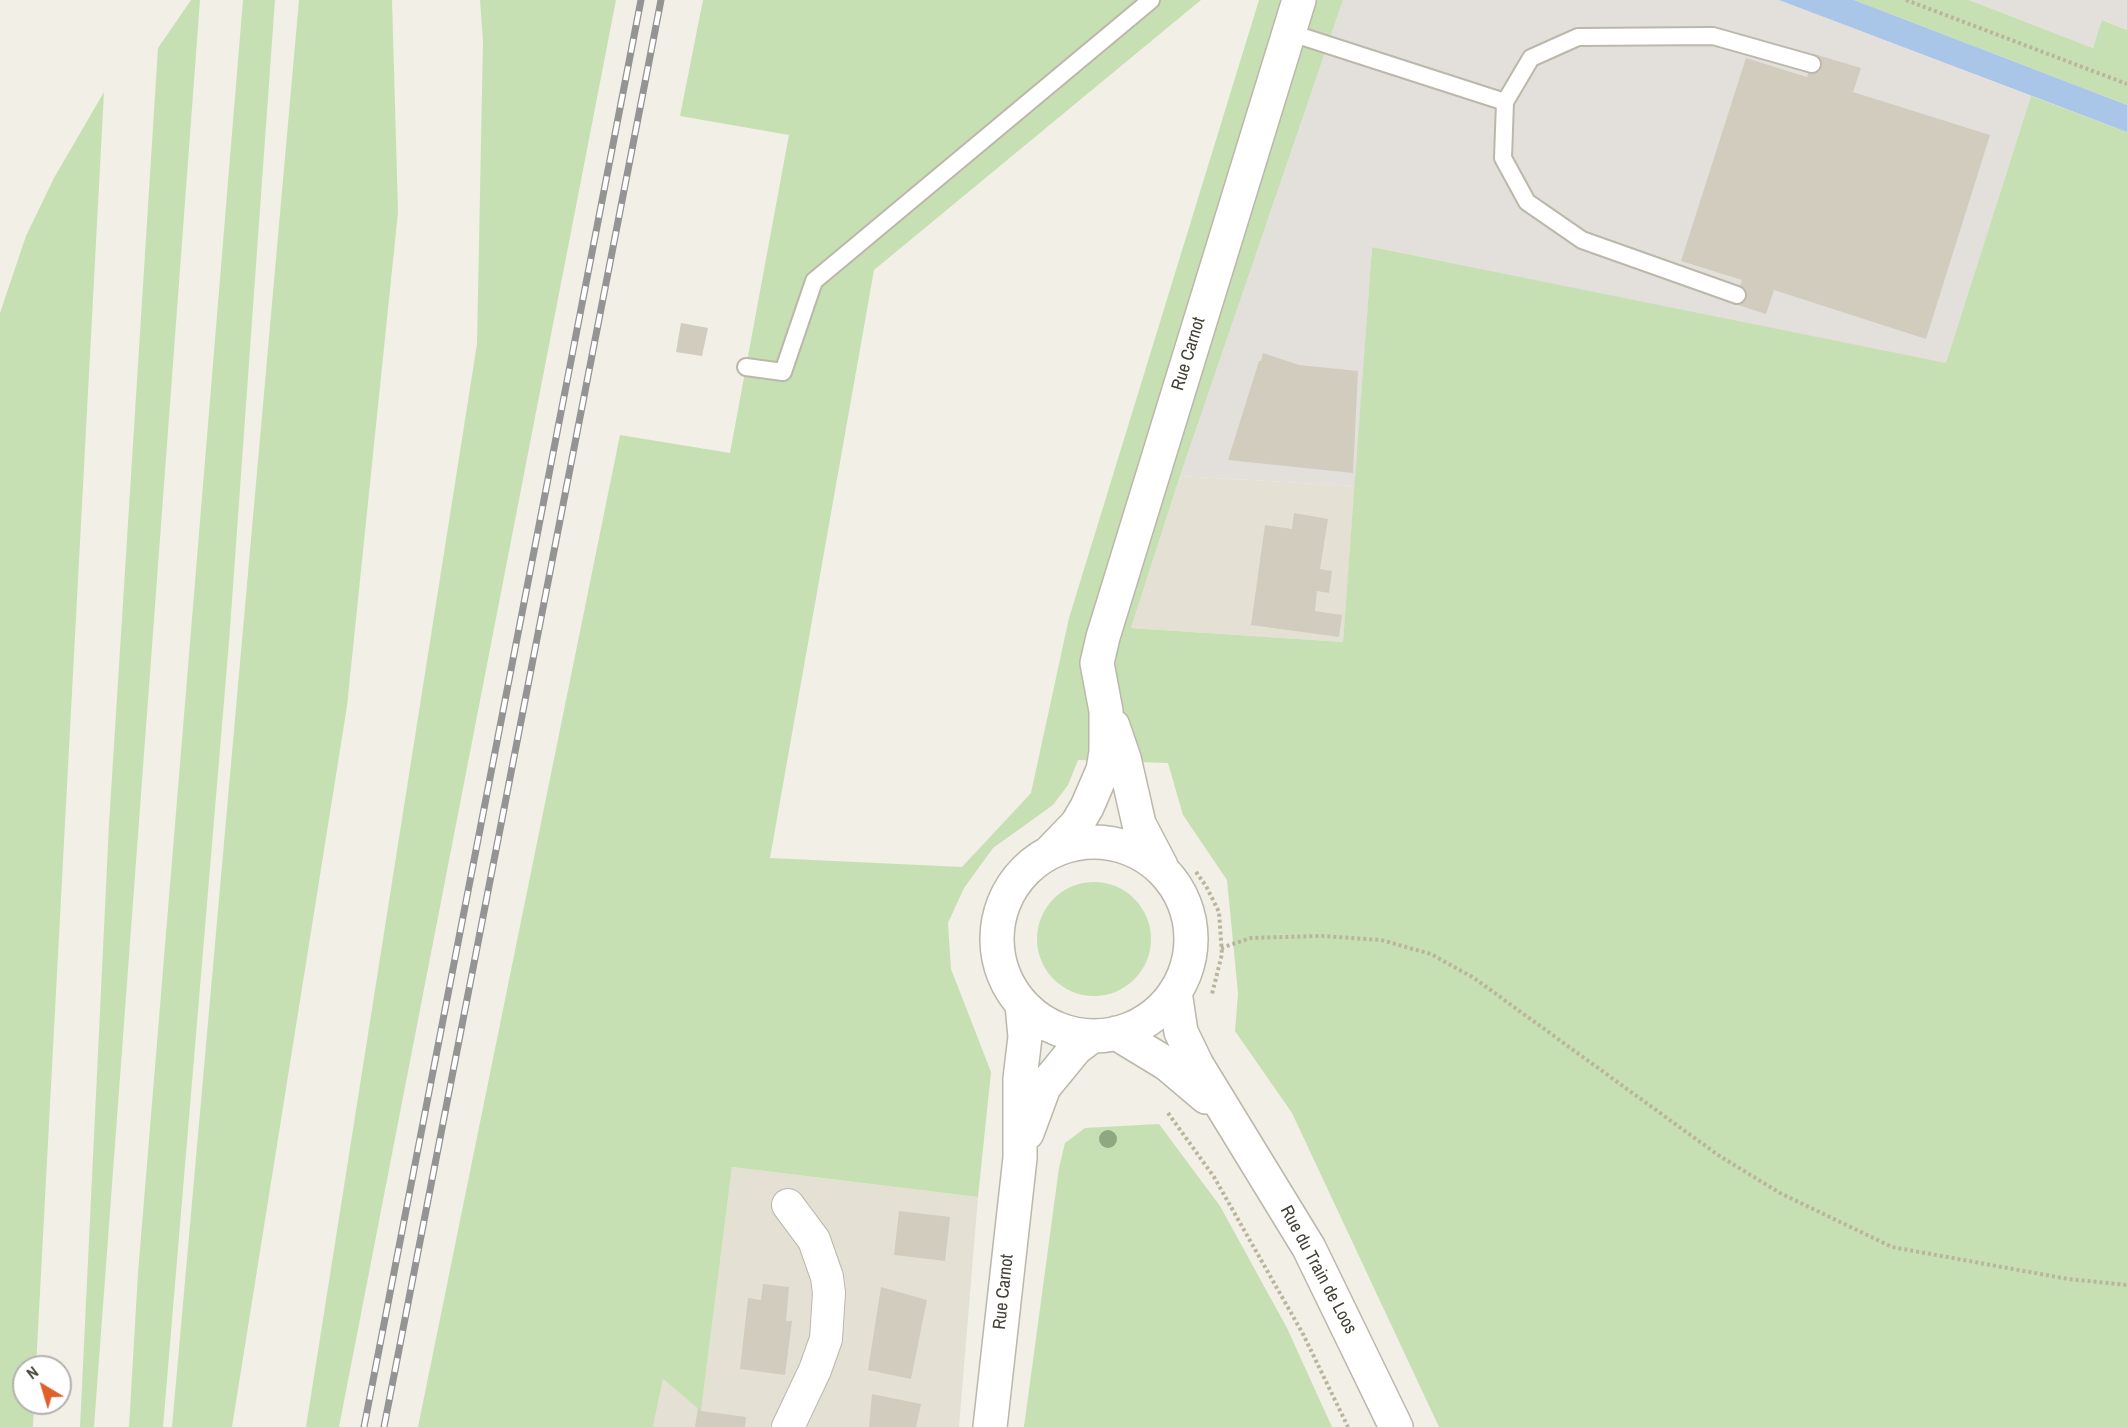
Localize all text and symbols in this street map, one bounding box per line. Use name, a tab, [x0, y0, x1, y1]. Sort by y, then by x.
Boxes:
street label: Rue Carnot	[1168, 315, 1210, 393]
street label: Rue du Train de Loos	[1275, 1202, 1361, 1338]
street label: Rue Carnot	[989, 1253, 1019, 1331]
north arrow	[12, 1355, 72, 1415]
text: N	[22, 1361, 43, 1384]

